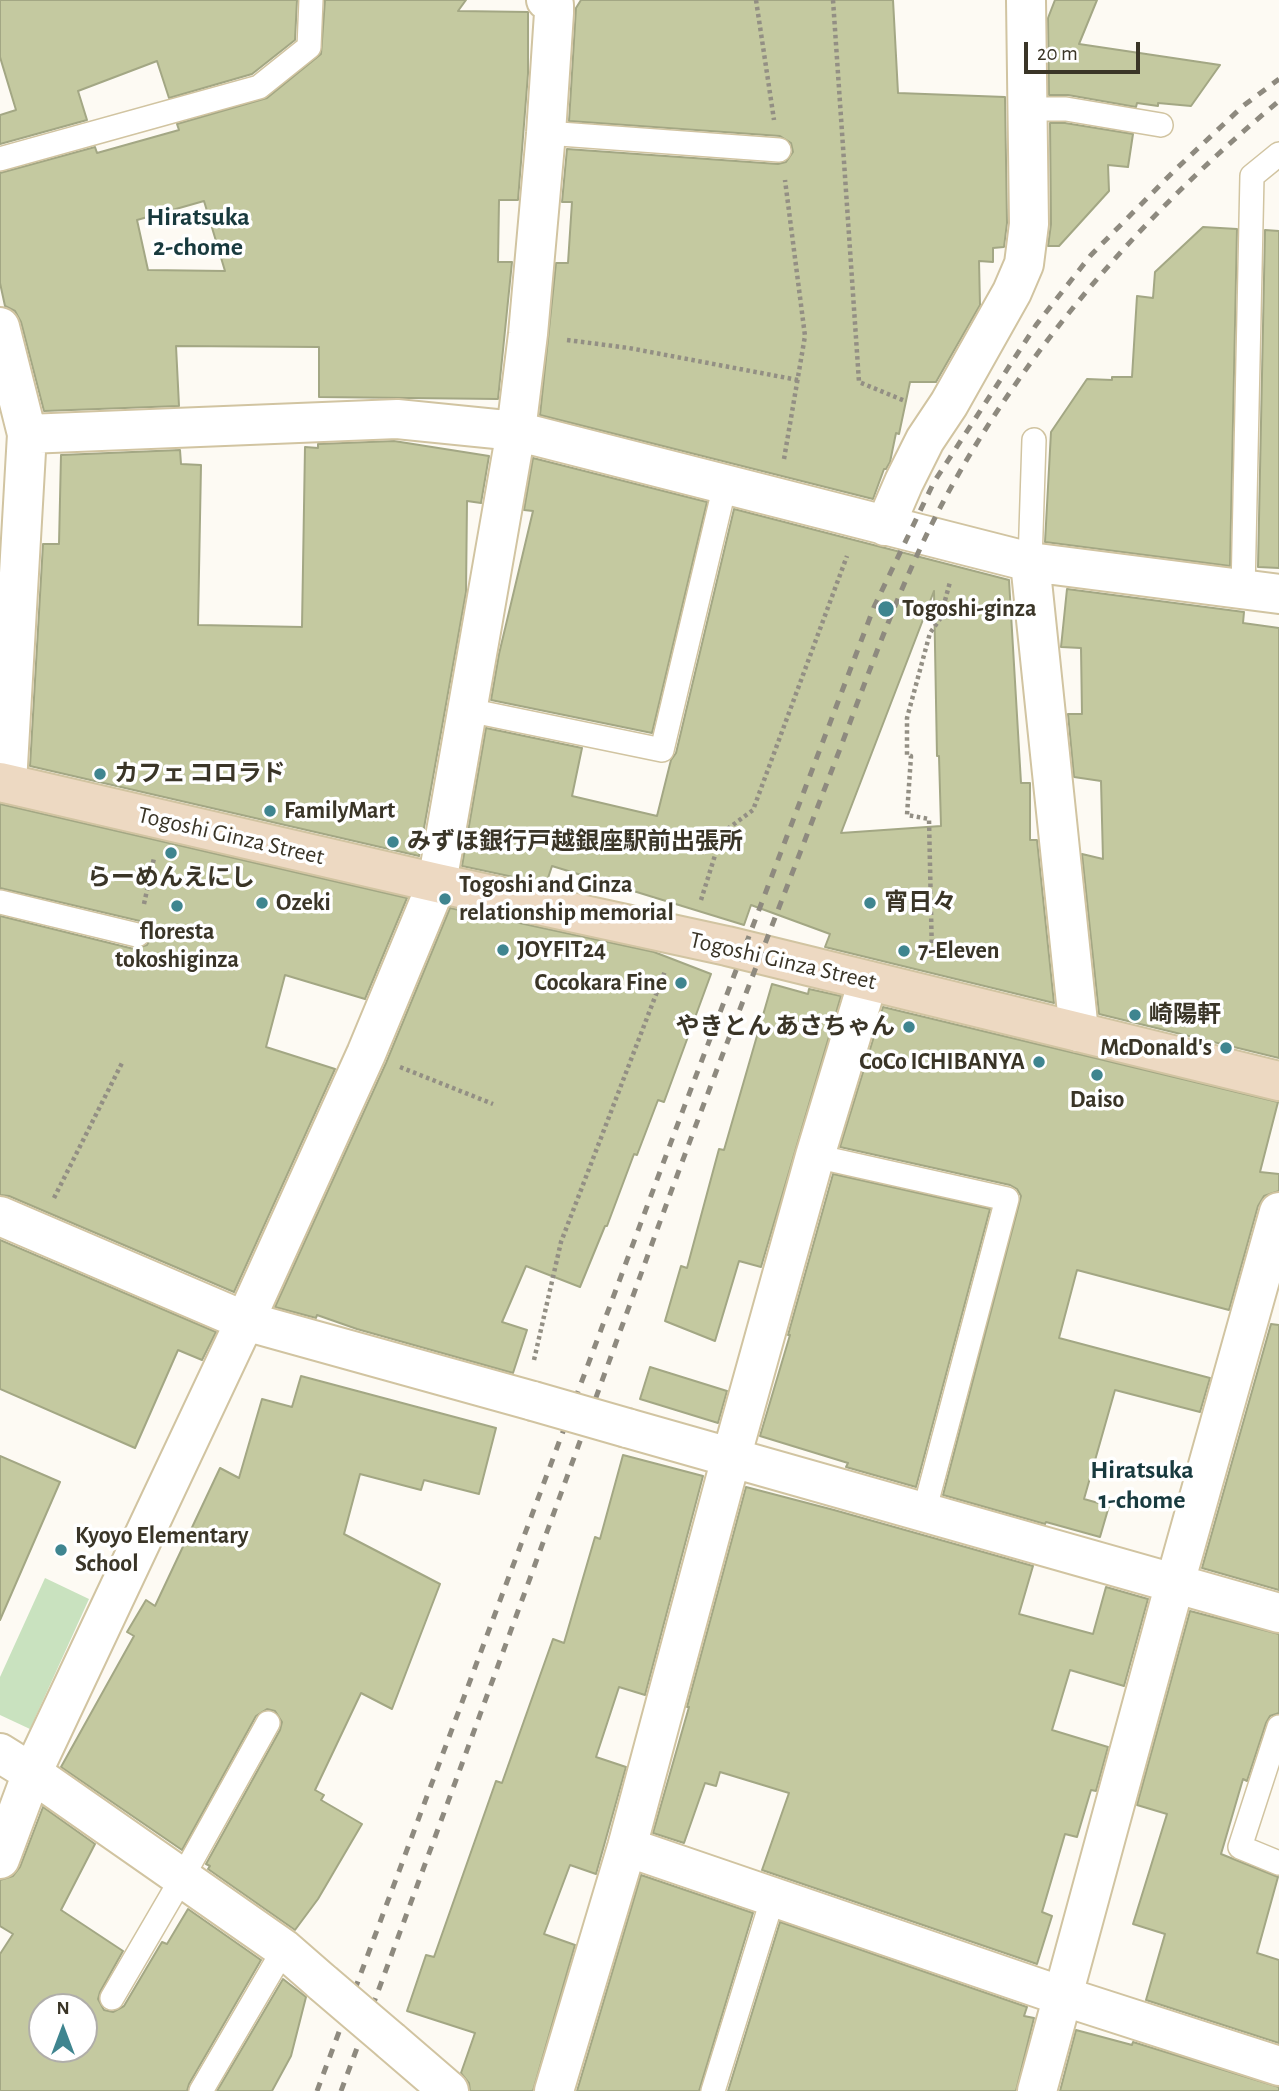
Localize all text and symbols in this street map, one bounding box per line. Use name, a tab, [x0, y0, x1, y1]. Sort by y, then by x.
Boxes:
scale bar	[1027, 28, 1142, 72]
text: 20 m	[1037, 43, 1078, 64]
district label: Hiratsuka 2-chome	[146, 201, 250, 262]
place label: Togoshi-ginza	[902, 595, 1036, 623]
marker: Togoshi-ginza	[876, 599, 896, 619]
place label: カフェ コロラド	[114, 760, 286, 788]
marker: カフェ コロラド	[92, 766, 108, 782]
place label: FamilyMart	[284, 797, 395, 825]
street label: Togoshi Ginza Street	[135, 801, 327, 871]
marker: FamilyMart	[262, 803, 278, 819]
place label: みずほ銀行戸越銀座駅前出張所	[407, 828, 743, 856]
marker: みずほ銀行戸越銀座駅前出張所	[385, 834, 401, 850]
marker: らーめんえにし	[163, 845, 179, 861]
place label: らーめんえにし	[87, 864, 255, 892]
place label: Togoshi and Ginza relationship memorial	[459, 871, 674, 927]
place label: Ozeki	[276, 889, 331, 917]
place label: 宵日々	[884, 889, 956, 917]
marker: Togoshi and Ginza relationship memorial	[437, 891, 453, 907]
marker: Ozeki	[254, 895, 270, 911]
marker: 宵日々	[862, 895, 878, 911]
marker: floresta tokoshiginza	[169, 898, 185, 914]
place label: floresta tokoshiginza	[115, 918, 239, 974]
street label: Togoshi Ginza Street	[687, 926, 879, 996]
place label: JOYFIT24	[517, 936, 606, 964]
place label: 7-Eleven	[918, 937, 999, 965]
marker: JOYFIT24	[495, 942, 511, 958]
marker: 7-Eleven	[896, 943, 912, 959]
place label: Cocokara Fine	[535, 969, 667, 997]
marker: Cocokara Fine	[673, 975, 689, 991]
place label: 崎陽軒	[1149, 1001, 1221, 1029]
marker: 崎陽軒	[1127, 1007, 1143, 1023]
place label: やきとん あさちゃん	[675, 1013, 895, 1041]
marker: やきとん あさちゃん	[901, 1019, 917, 1035]
place label: McDonald's	[1100, 1034, 1212, 1062]
marker: McDonald's	[1218, 1040, 1234, 1056]
place label: CoCo ICHIBANYA	[859, 1048, 1025, 1076]
marker: CoCo ICHIBANYA	[1031, 1054, 1047, 1070]
marker: Daiso	[1089, 1067, 1105, 1083]
place label: Daiso	[1070, 1086, 1124, 1114]
district label: Hiratsuka 1-chome	[1090, 1454, 1194, 1516]
place label: Kyoyo Elementary School	[75, 1522, 248, 1578]
marker: Kyoyo Elementary School	[53, 1542, 69, 1558]
north arrow	[28, 1993, 98, 2063]
text: N	[56, 1999, 70, 2018]

